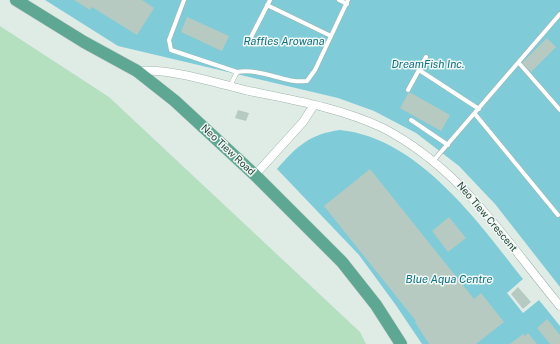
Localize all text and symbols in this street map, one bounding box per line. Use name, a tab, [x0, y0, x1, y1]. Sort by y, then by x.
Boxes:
water label: Raffles Arowana	[243, 35, 325, 49]
water label: DreamFish Inc.	[391, 58, 465, 72]
street label: Neo Tiew Road	[199, 122, 257, 178]
street label: Neo Tiew Crescent	[454, 180, 520, 254]
water label: Blue Aqua Centre	[406, 273, 492, 287]

